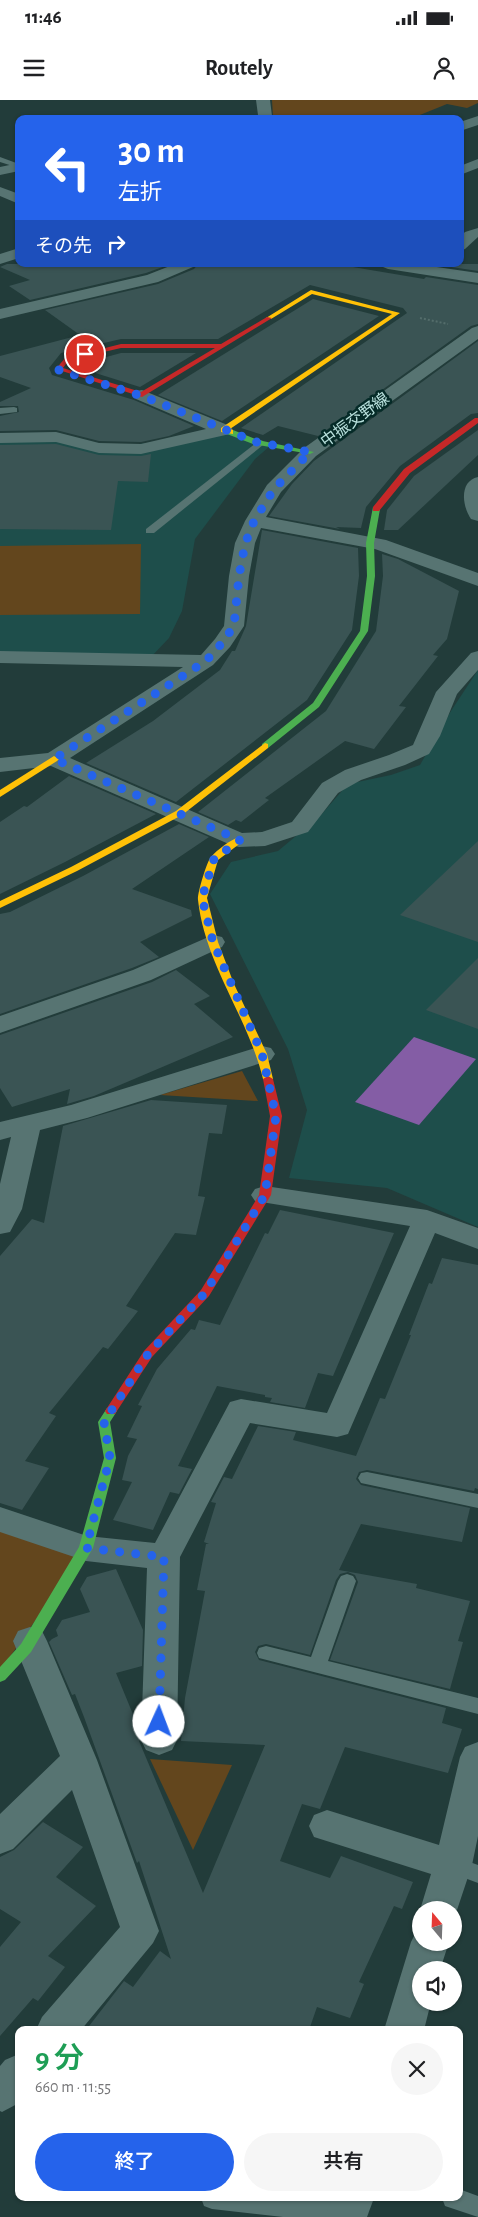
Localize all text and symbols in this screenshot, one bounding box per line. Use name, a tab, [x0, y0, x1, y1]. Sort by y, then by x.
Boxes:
text: 11:46	[25, 8, 62, 27]
icon: menu	[20, 54, 48, 82]
icon: person	[430, 54, 458, 82]
text: Routely	[205, 57, 273, 79]
text: 30 m	[118, 134, 185, 169]
icon: left	[35, 135, 100, 200]
text: 左折	[118, 181, 162, 203]
icon: right	[102, 230, 130, 258]
text: その先	[35, 237, 92, 256]
pin	[64, 333, 106, 375]
icon: arrive	[71, 340, 99, 368]
street label: 中振交野線	[317, 389, 392, 450]
position arrow	[132, 1695, 184, 1747]
north arrow	[412, 1901, 462, 1951]
map controls	[412, 1901, 462, 2011]
button: sound	[412, 1961, 462, 2011]
button: close	[391, 2043, 443, 2095]
text: 9 分	[35, 2044, 84, 2074]
text: 660 m · 11:55	[35, 2079, 111, 2095]
button: 終了	[35, 2133, 234, 2191]
button: 共有	[244, 2133, 443, 2191]

